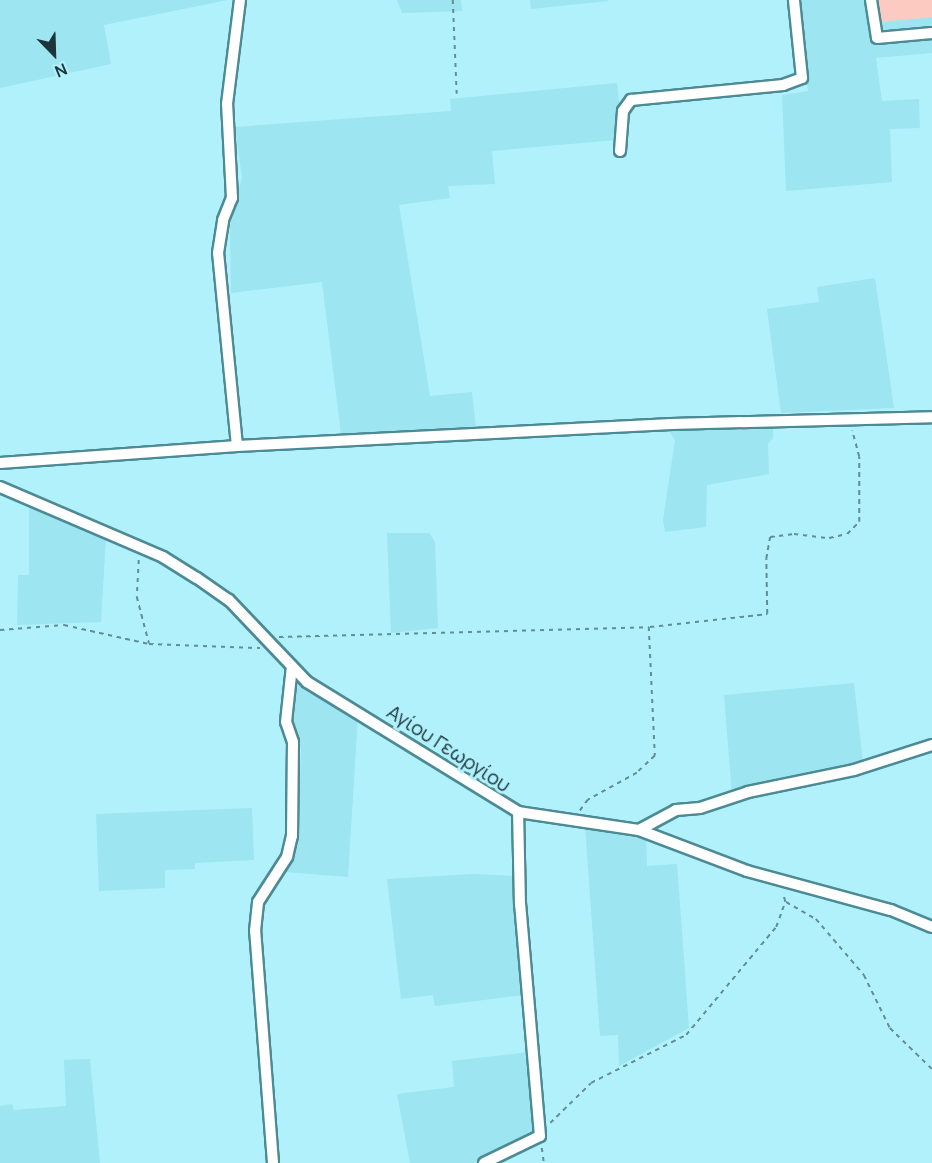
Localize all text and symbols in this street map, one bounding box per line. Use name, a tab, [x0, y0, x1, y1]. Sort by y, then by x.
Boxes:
north arrow	[24, 24, 84, 84]
text: N	[51, 58, 71, 83]
street label: Αγίου Γεωργίου	[383, 699, 515, 797]

